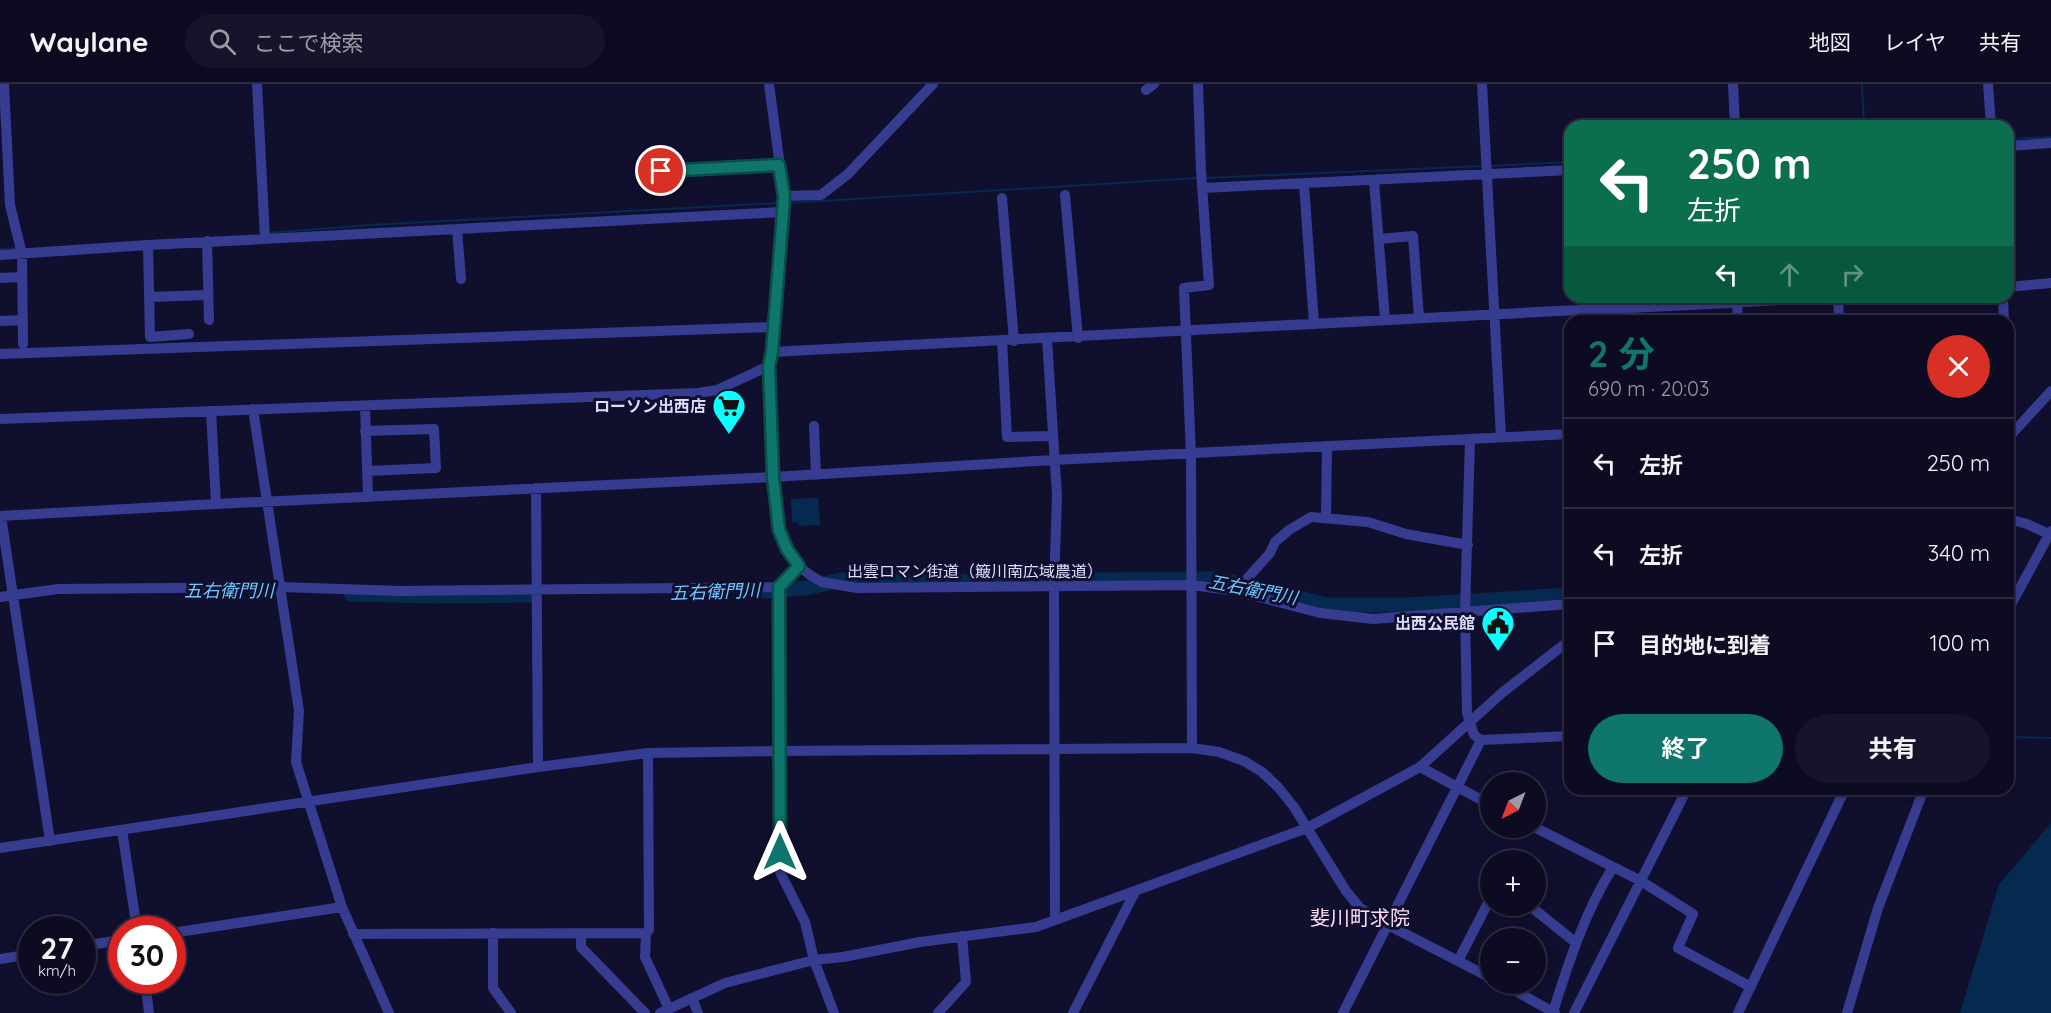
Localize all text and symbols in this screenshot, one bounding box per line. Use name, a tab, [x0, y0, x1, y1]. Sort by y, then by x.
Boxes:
search box	[185, 14, 605, 68]
text: Waylane	[30, 24, 149, 59]
icon: search	[206, 25, 239, 58]
text: ここで検索	[254, 29, 364, 57]
text: 地図	[1809, 29, 1851, 55]
text: レイヤ	[1884, 29, 1946, 55]
text: 共有	[1979, 29, 2021, 55]
text: 250 m	[1687, 137, 1811, 190]
icon: left	[1588, 144, 1666, 222]
pin	[635, 145, 686, 196]
icon: arrive	[644, 154, 677, 187]
text: 左折	[1687, 193, 1741, 227]
icon: left	[1710, 258, 1743, 291]
icon: ahead	[1773, 258, 1806, 291]
icon: right	[1836, 258, 1869, 291]
text: 2 分	[1588, 331, 1655, 376]
button: close	[1927, 335, 1990, 398]
text: 690 m · 20:03	[1588, 376, 1709, 401]
supermarket icon: ローソン出西店	[711, 388, 747, 435]
place label: ローソン出西店	[594, 396, 706, 416]
icon: left	[1588, 447, 1621, 480]
text: 250 m	[1927, 449, 1990, 477]
text: 左折	[1639, 451, 1683, 479]
icon: left	[1588, 537, 1621, 570]
text: 340 m	[1928, 539, 1990, 567]
text: 左折	[1639, 541, 1683, 569]
street label: 出雲ロマン街道（簸川南広域農道）	[847, 561, 1103, 581]
water label: 五右衛門川	[1207, 570, 1301, 610]
water label: 五右衛門川	[670, 578, 762, 605]
water label: 五右衛門川	[184, 579, 276, 602]
public building icon: 出西公民館	[1480, 605, 1516, 652]
place label: 出西公民館	[1395, 613, 1475, 633]
icon: arrive	[1588, 627, 1621, 660]
text: 100 m	[1930, 629, 1990, 657]
text: 目的地に到着	[1639, 631, 1771, 659]
button: 終了	[1588, 714, 1783, 783]
button: 共有	[1795, 714, 1990, 783]
north arrow	[1480, 772, 1546, 838]
map controls	[1480, 772, 1546, 994]
position arrow	[748, 820, 812, 884]
button: +	[1480, 850, 1546, 916]
district label: 斐川町求院	[1310, 905, 1410, 930]
speed limit sign: 30	[108, 916, 186, 994]
button: −	[1480, 928, 1546, 994]
text: 27	[40, 929, 74, 967]
text: km/h	[38, 961, 76, 980]

